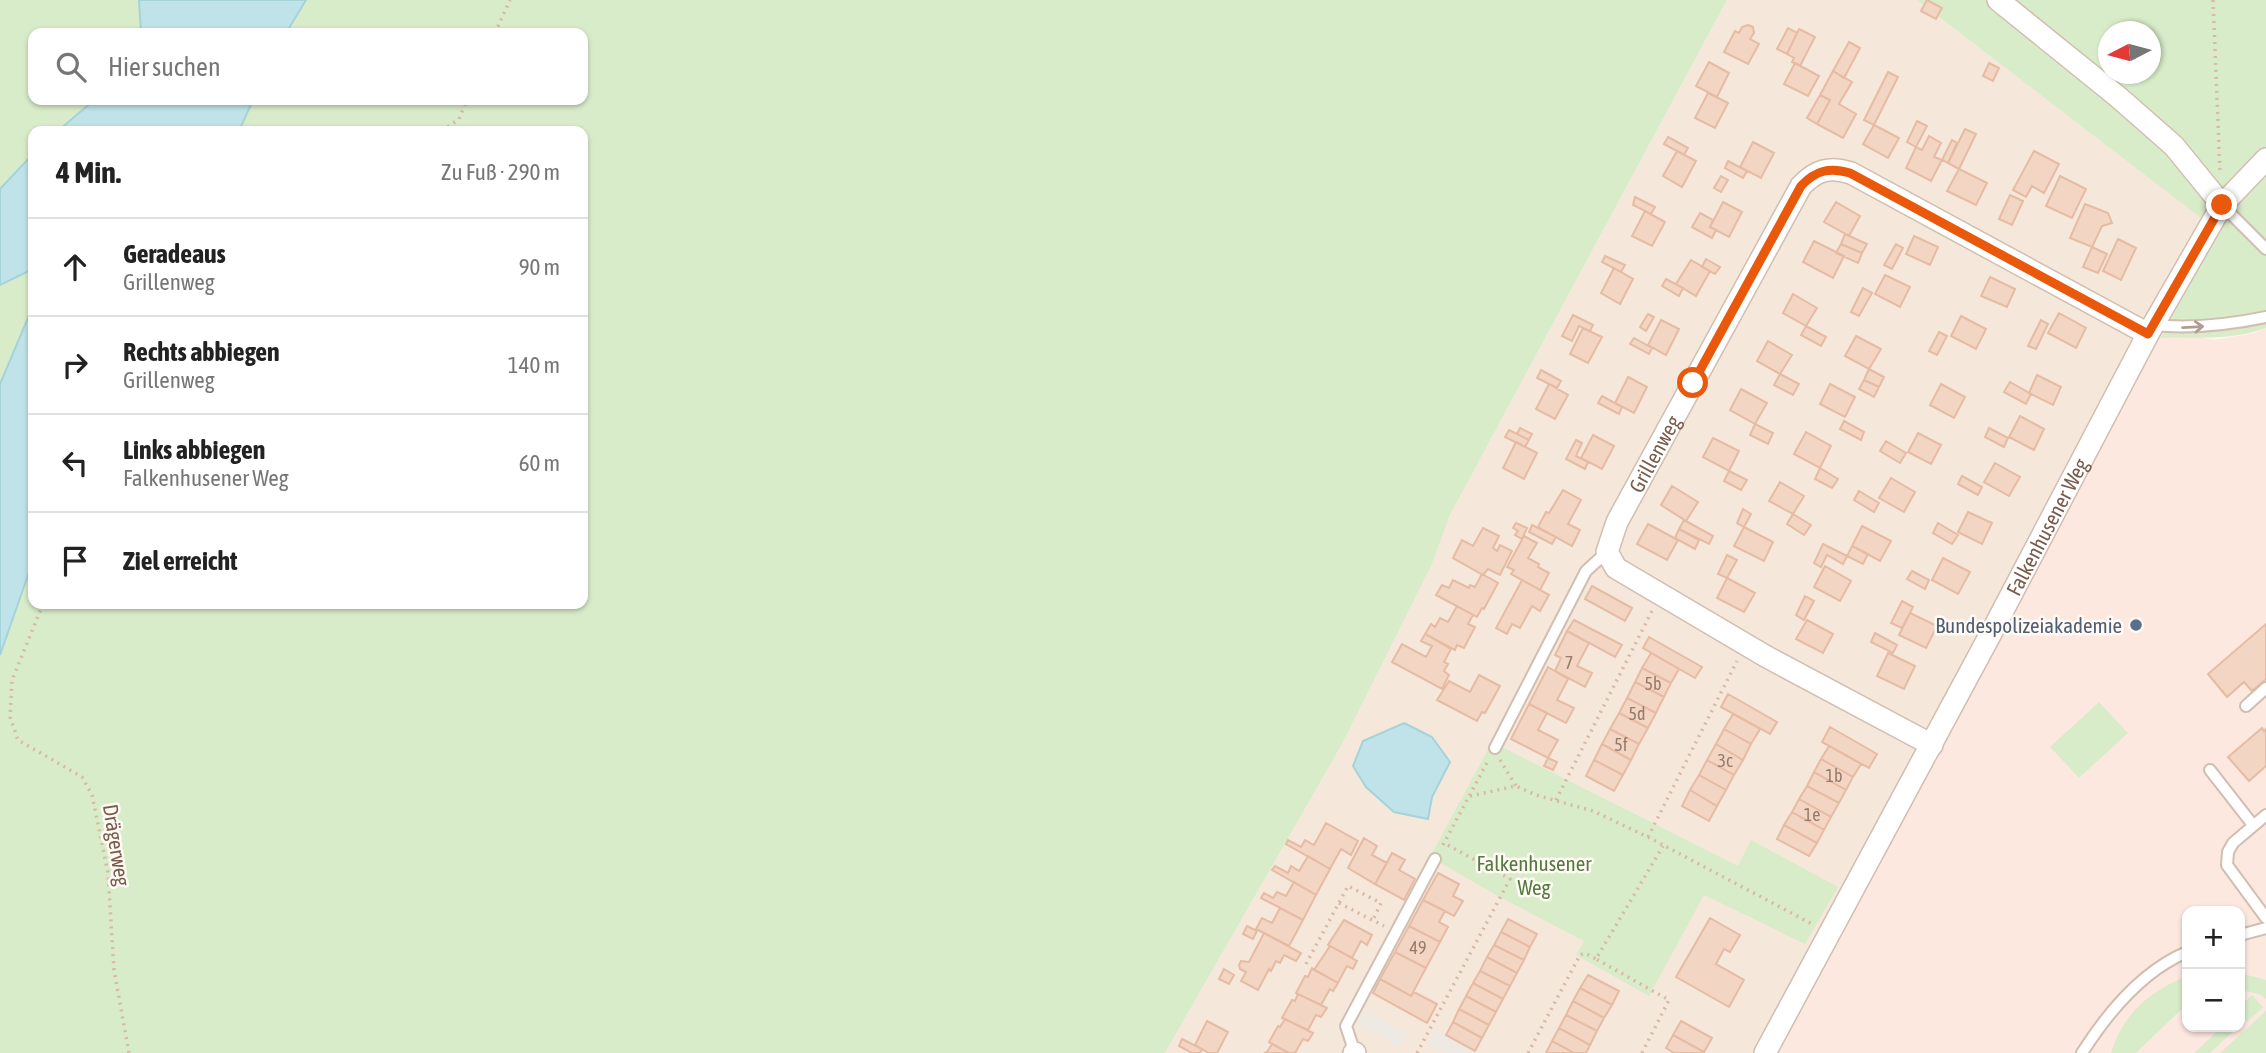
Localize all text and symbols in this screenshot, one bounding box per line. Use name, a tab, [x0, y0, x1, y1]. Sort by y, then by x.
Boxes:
north arrow	[2098, 21, 2161, 84]
search box	[28, 28, 588, 105]
icon: search	[52, 48, 90, 86]
text: Hier suchen	[108, 52, 221, 82]
text: 4 Min.	[56, 155, 121, 189]
text: Zu Fuß · 290 m	[441, 159, 560, 185]
route end	[2206, 189, 2237, 220]
text: Geradeaus	[123, 239, 226, 269]
icon: ahead	[56, 248, 94, 286]
text: 90 m	[519, 254, 560, 280]
text: Grillenweg	[123, 269, 215, 295]
one-way arrow	[2181, 320, 2203, 333]
text: Rechts abbiegen	[123, 337, 280, 367]
icon: right	[56, 346, 94, 384]
text: 140 m	[508, 352, 560, 378]
text: Grillenweg	[123, 367, 215, 393]
route start	[1677, 367, 1708, 398]
street label: Grillenweg	[1624, 411, 1685, 496]
text: Links abbiegen	[123, 435, 265, 465]
icon: left	[56, 444, 94, 482]
text: 60 m	[519, 450, 560, 476]
street label: Falkenhusener Weg	[2001, 454, 2093, 599]
text: Falkenhusener Weg	[123, 465, 289, 491]
icon: arrive	[56, 542, 94, 580]
text: Ziel erreicht	[123, 546, 238, 576]
place label: Bundespolizeiakademie	[1935, 613, 2122, 637]
marker: Bundespolizeiakademie	[2128, 617, 2144, 633]
house number: 7	[1565, 652, 1573, 673]
house number: 5b	[1645, 673, 1662, 694]
house number: 5d	[1629, 703, 1646, 724]
house number: 5f	[1614, 734, 1628, 755]
house number: 3c	[1717, 750, 1733, 771]
house number: 1b	[1826, 765, 1843, 786]
street label: Drägerweg	[99, 802, 135, 888]
house number: 1e	[1804, 804, 1820, 825]
park label: Falkenhusener Weg	[1476, 851, 1592, 899]
map controls	[2182, 906, 2245, 1032]
button: +	[2182, 906, 2245, 969]
house number: 49	[1410, 937, 1426, 958]
button: −	[2182, 969, 2245, 1032]

